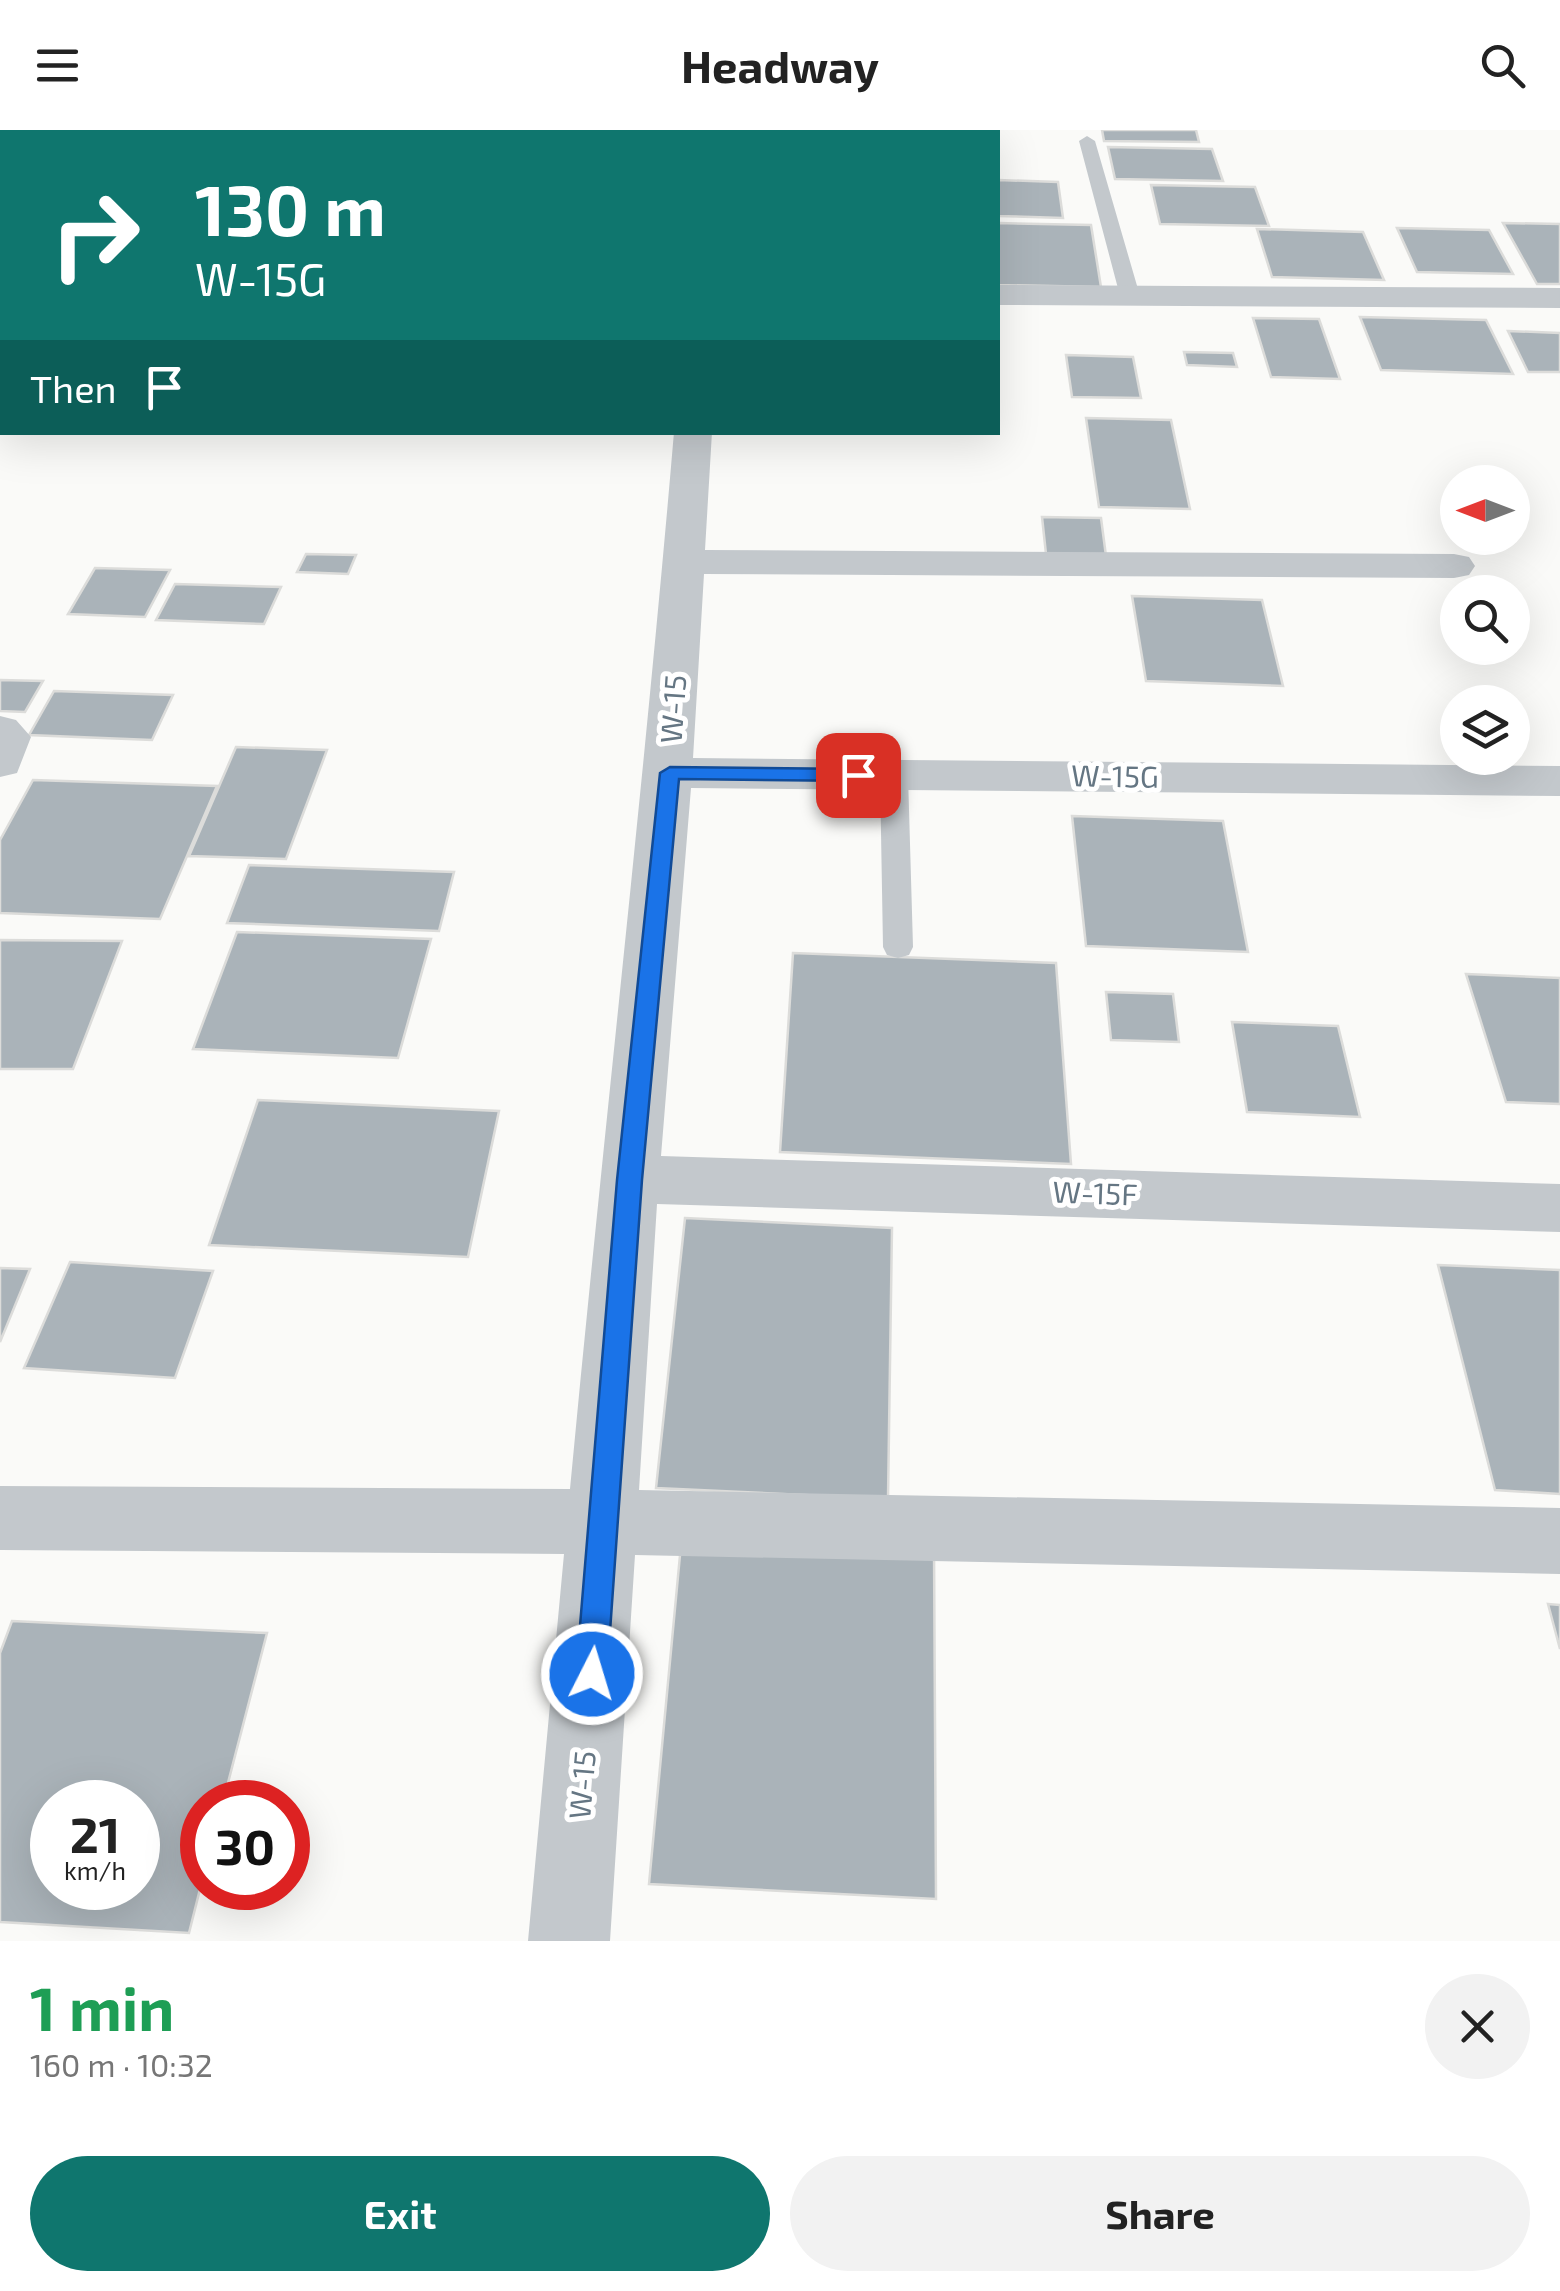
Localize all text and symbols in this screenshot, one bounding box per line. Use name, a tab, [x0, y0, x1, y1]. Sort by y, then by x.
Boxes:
icon: menu	[30, 38, 85, 93]
text: Headway	[681, 38, 879, 92]
icon: search	[1475, 38, 1530, 93]
text: 130 m	[195, 166, 386, 250]
icon: right	[30, 170, 160, 300]
text: W-15G	[195, 251, 326, 305]
icon: arrive	[137, 360, 192, 415]
text: Then	[30, 365, 117, 411]
north arrow	[1440, 465, 1530, 555]
map controls	[1440, 465, 1530, 775]
button: search	[1440, 575, 1530, 665]
street label: W-15	[652, 673, 692, 744]
button: layers	[1440, 685, 1530, 775]
pin	[816, 733, 901, 818]
icon: arrive	[831, 748, 886, 803]
street label: W-15G	[1071, 756, 1159, 794]
street label: W-15F	[1052, 1173, 1138, 1211]
position arrow	[540, 1622, 644, 1726]
street label: W-15	[560, 1749, 602, 1821]
speed limit sign: 30	[180, 1780, 310, 1910]
text: 21	[70, 1803, 120, 1863]
text: km/h	[64, 1855, 126, 1885]
text: 1 min	[30, 1971, 174, 2043]
button: close	[1425, 1974, 1530, 2079]
text: 160 m · 10:32	[30, 2045, 213, 2083]
button: Exit	[30, 2156, 770, 2271]
button: Share	[790, 2156, 1530, 2271]

